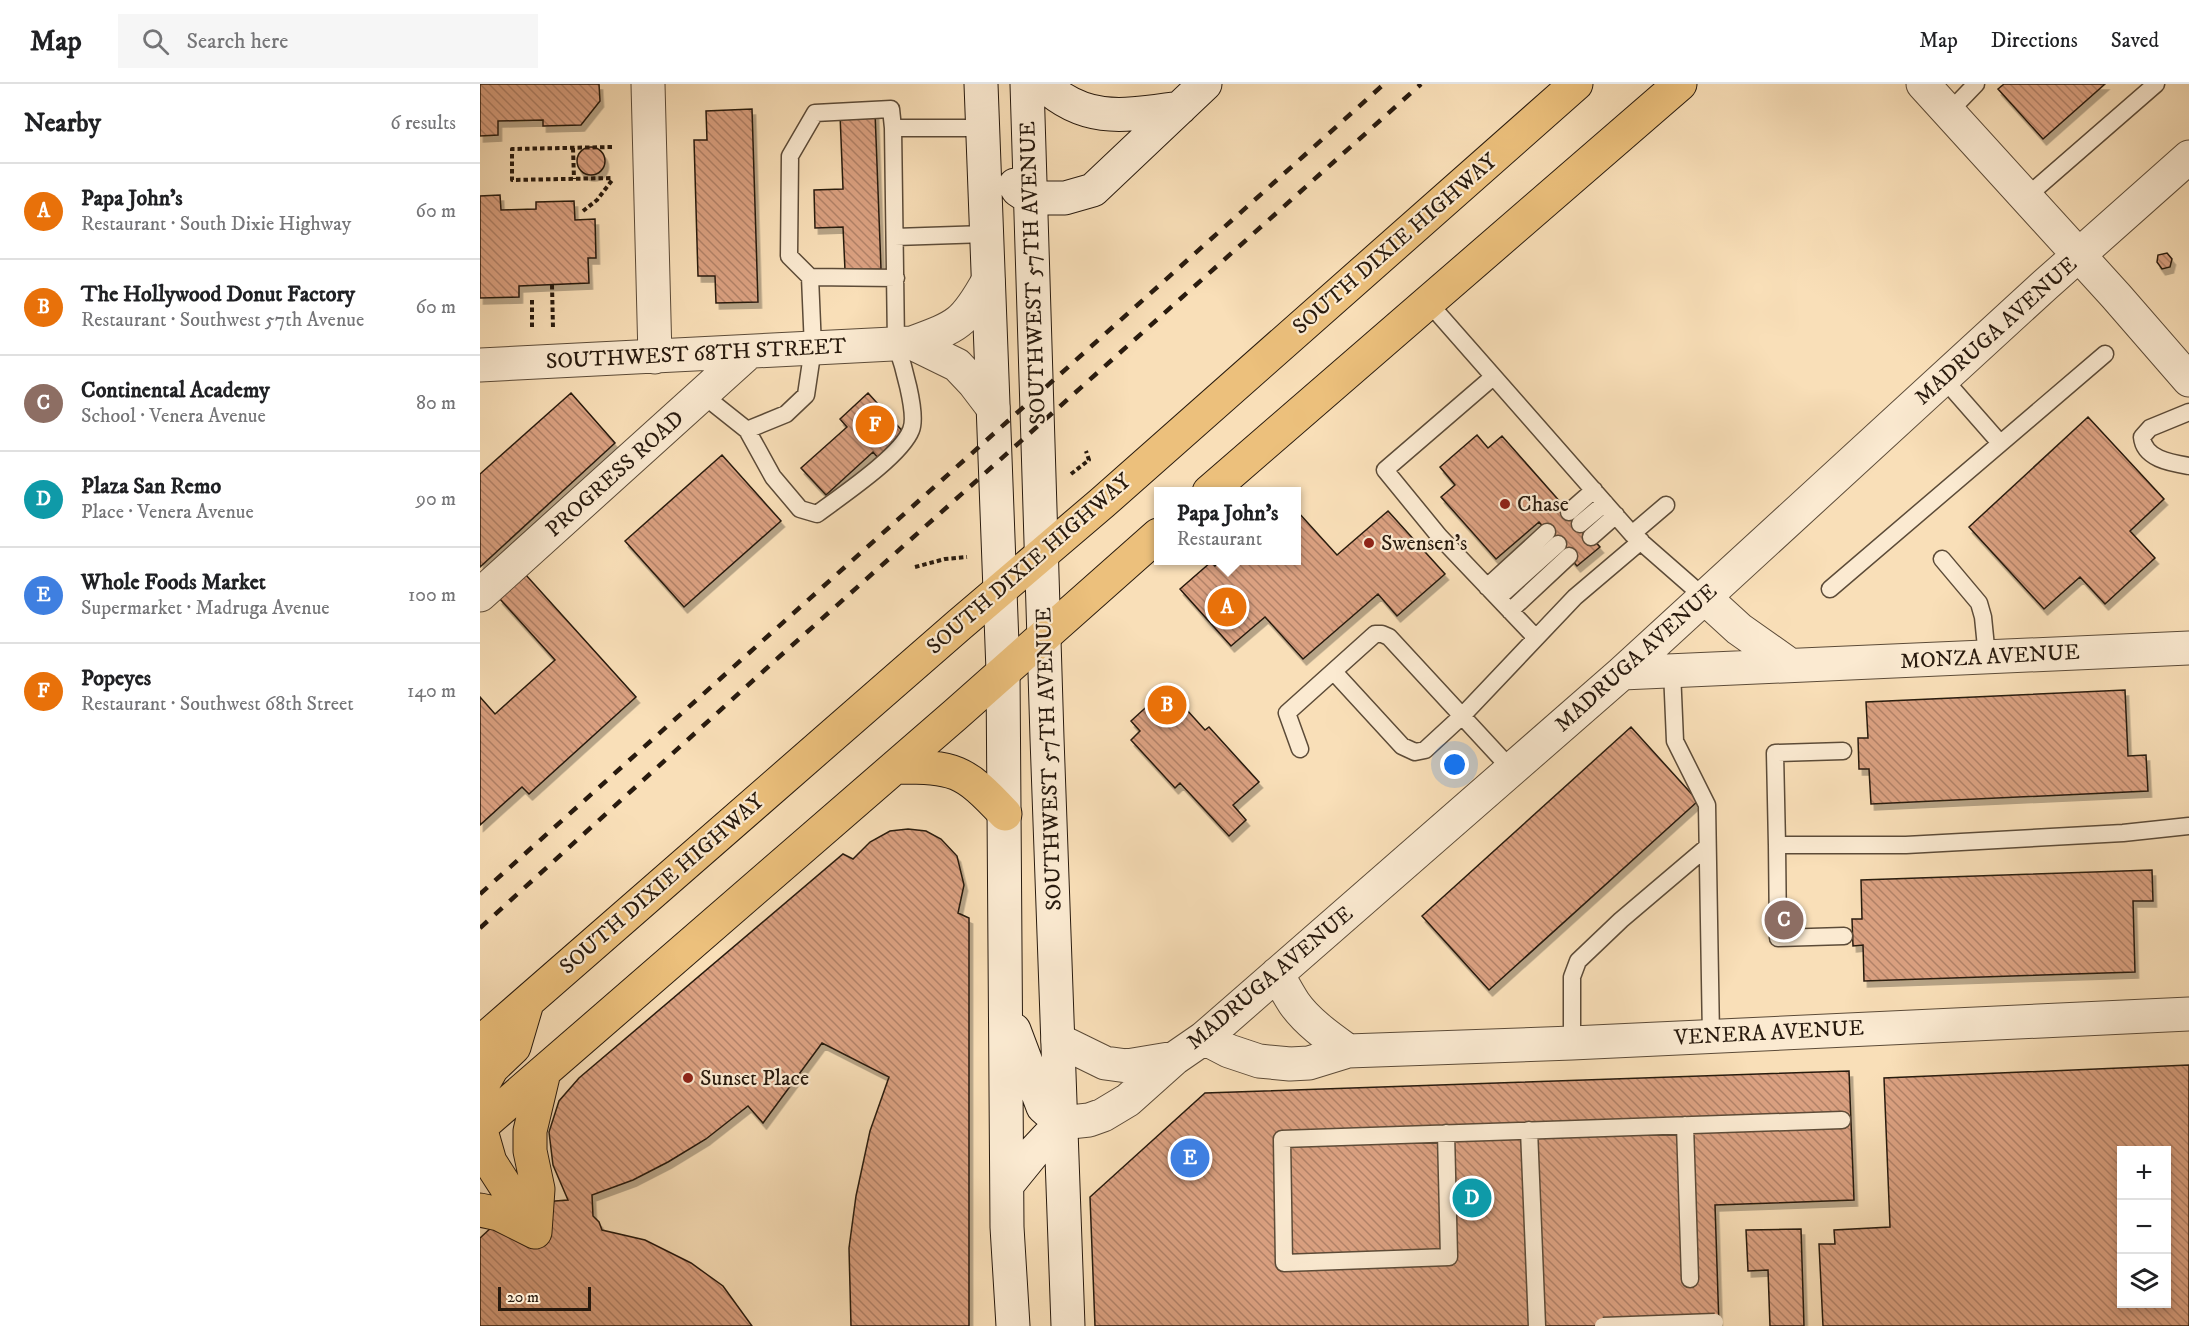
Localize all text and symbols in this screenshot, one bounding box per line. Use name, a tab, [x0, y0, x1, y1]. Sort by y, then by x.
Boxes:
search box	[118, 14, 538, 68]
text: Map	[30, 24, 82, 59]
icon: search	[139, 25, 172, 58]
text: Search here	[187, 28, 288, 55]
text: Map	[1919, 28, 1958, 54]
text: Directions	[1991, 28, 2078, 54]
text: Saved	[2111, 28, 2159, 54]
text: Nearby	[24, 107, 101, 140]
text: 6 results	[390, 111, 456, 136]
street label: SOUTHWEST 57TH AVENUE	[1014, 121, 1052, 425]
street label: SOUTH DIXIE HIGHWAY	[1287, 147, 1504, 340]
text: Papa John's	[81, 185, 183, 212]
text: A	[37, 199, 50, 224]
text: 60 m	[416, 199, 456, 224]
text: Restaurant · South Dixie Highway	[81, 212, 351, 237]
street label: MADRUGA AVENUE	[1909, 251, 2083, 411]
text: The Hollywood Donut Factory	[81, 281, 355, 308]
text: B	[37, 295, 50, 320]
text: 60 m	[416, 295, 456, 320]
text: Restaurant · Southwest 57th Avenue	[81, 308, 364, 333]
street label: SOUTHWEST 68TH STREET	[545, 333, 847, 375]
text: Continental Academy	[81, 377, 270, 404]
text: C	[37, 391, 50, 416]
text: 80 m	[416, 391, 456, 416]
pin: F	[856, 402, 894, 448]
text: School · Venera Avenue	[81, 404, 266, 429]
street label: PROGRESS ROAD	[540, 405, 690, 543]
street label: SOUTH DIXIE HIGHWAY	[921, 467, 1138, 660]
text: Plaza San Remo	[81, 473, 221, 500]
text: D	[36, 487, 51, 512]
text: 90 m	[416, 487, 456, 512]
popup	[1154, 487, 1301, 565]
place label: Chase	[1517, 491, 1569, 518]
marker: Chase	[1498, 497, 1512, 511]
text: Place · Venera Avenue	[81, 500, 254, 525]
text: Papa John's	[1177, 500, 1278, 527]
text: Restaurant	[1177, 527, 1262, 552]
place label: Swensen's	[1381, 530, 1467, 557]
marker: Swensen's	[1362, 536, 1376, 550]
text: Whole Foods Market	[81, 569, 266, 596]
street label: MADRUGA AVENUE	[1549, 578, 1723, 738]
text: E	[36, 583, 51, 608]
text: 100 m	[408, 583, 456, 608]
pin: A	[1208, 584, 1246, 630]
text: Supermarket · Madruga Avenue	[81, 596, 330, 621]
street label: SOUTHWEST 57TH AVENUE	[1030, 607, 1068, 911]
street label: MONZA AVENUE	[1900, 639, 2080, 675]
text: Popeyes	[81, 665, 151, 692]
text: F	[37, 679, 50, 704]
text: 140 m	[407, 679, 456, 704]
pin: B	[1148, 682, 1186, 728]
text: Restaurant · Southwest 68th Street	[81, 692, 354, 717]
your location	[1440, 750, 1469, 779]
street label: SOUTH DIXIE HIGHWAY	[554, 787, 771, 980]
pin: C	[1764, 898, 1804, 942]
street label: MADRUGA AVENUE	[1181, 900, 1359, 1056]
street label: VENERA AVENUE	[1672, 1015, 1865, 1052]
place label: Sunset Place	[700, 1065, 809, 1092]
marker: Sunset Place	[681, 1071, 695, 1085]
pin: E	[1170, 1136, 1210, 1180]
map controls	[2117, 1146, 2171, 1308]
button: +	[2117, 1146, 2171, 1200]
pin: D	[1452, 1176, 1492, 1220]
button: −	[2117, 1200, 2171, 1254]
button: layers	[2117, 1254, 2171, 1308]
scale bar	[498, 1284, 591, 1312]
text: 20 m	[507, 1287, 539, 1307]

